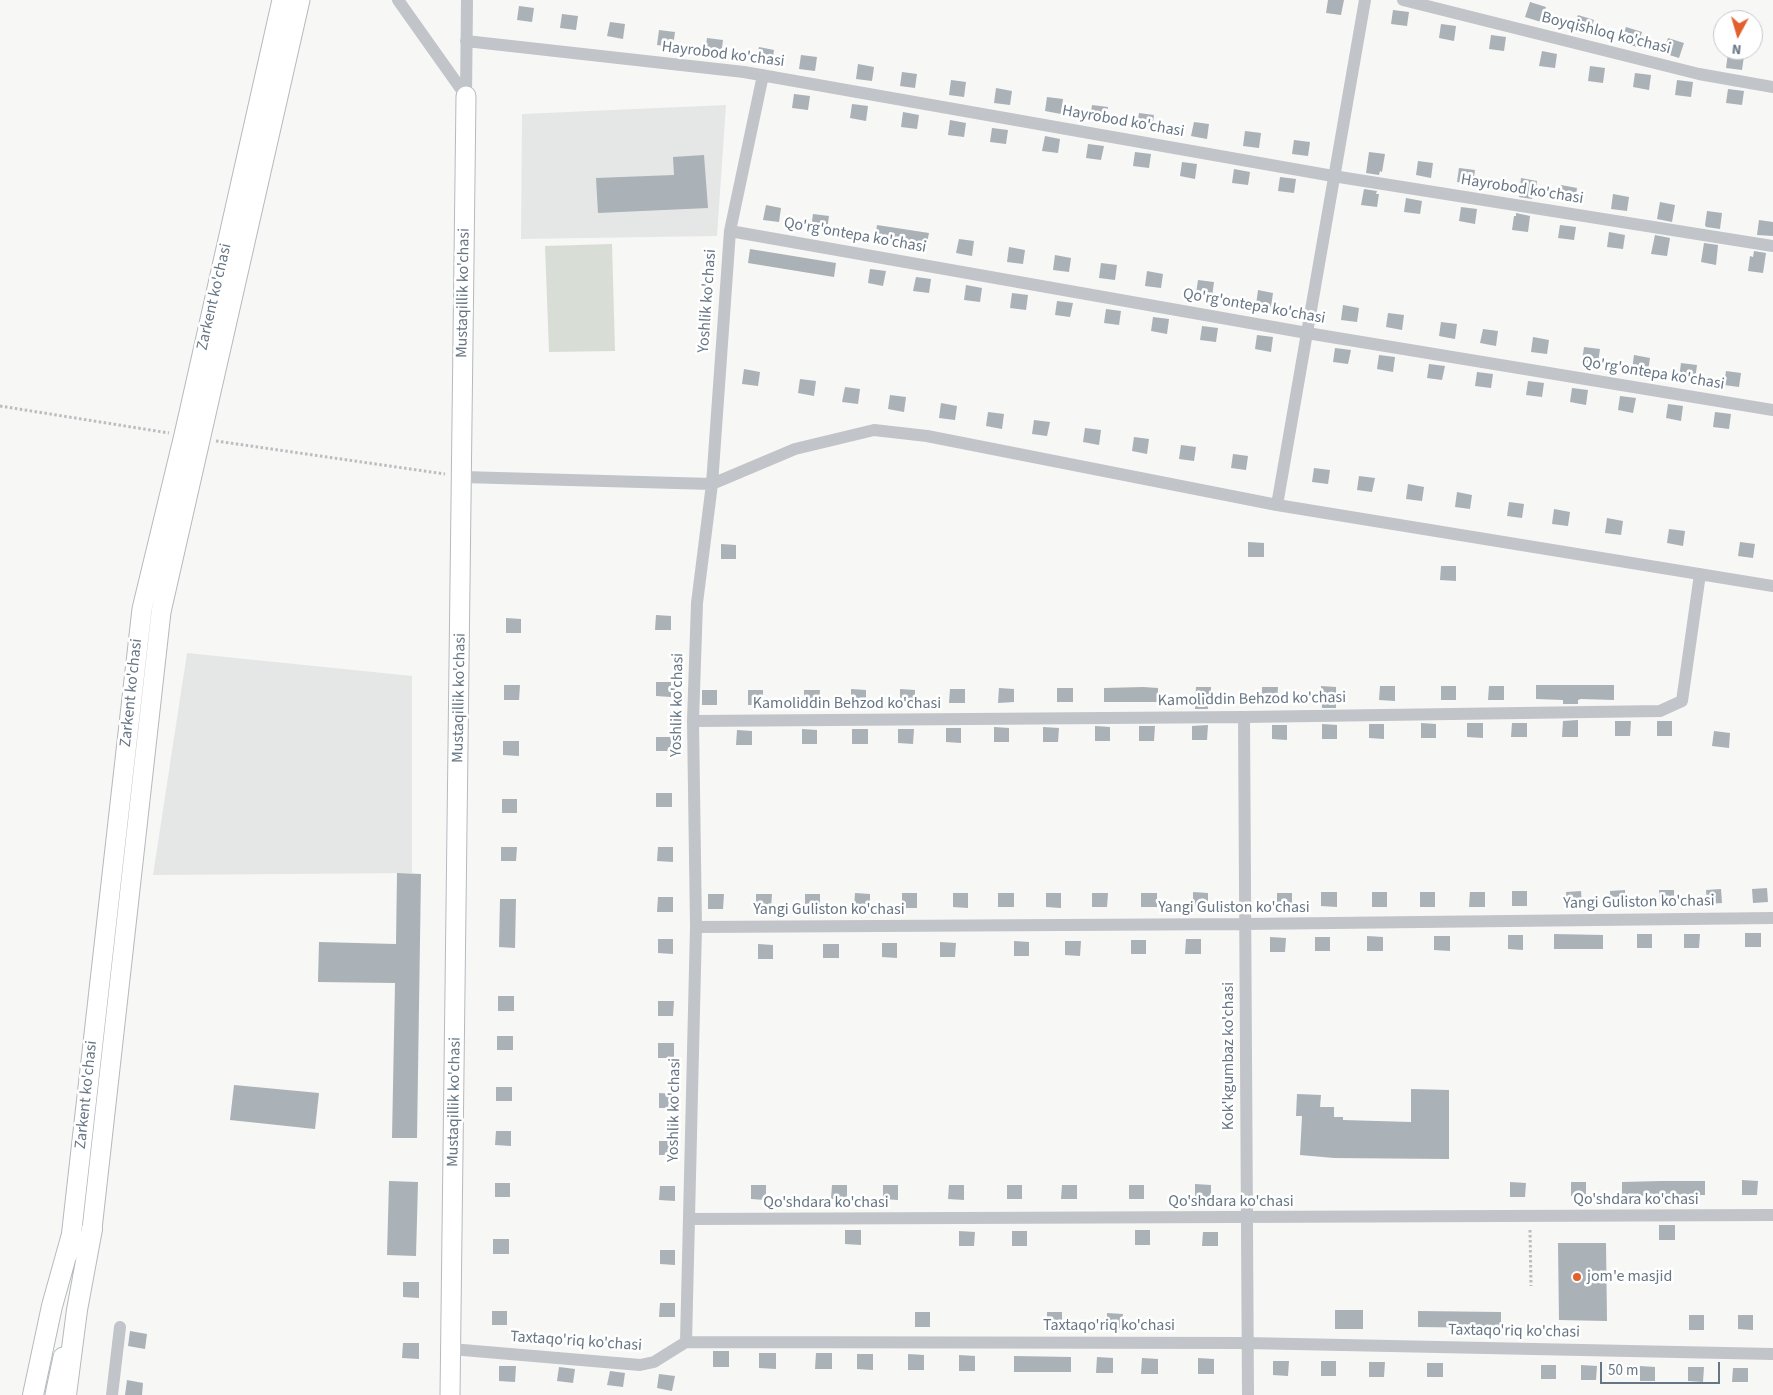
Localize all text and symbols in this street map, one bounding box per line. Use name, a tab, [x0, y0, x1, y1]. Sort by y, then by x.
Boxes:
street label: Boyqishloq ko'chasi	[1539, 9, 1673, 59]
north arrow	[1713, 10, 1763, 60]
street label: Hayrobod ko'chasi	[660, 38, 786, 72]
text: N	[1731, 38, 1742, 59]
street label: Hayrobod ko'chasi	[1060, 102, 1186, 142]
street label: Hayrobod ko'chasi	[1459, 171, 1585, 209]
street label: Qo'rg'ontepa ko'chasi	[782, 214, 928, 258]
street label: Mustaqillik ko'chasi	[453, 228, 475, 358]
street label: Zarkent ko'chasi	[193, 242, 237, 352]
street label: Yoshlik ko'chasi	[695, 248, 721, 354]
street label: Qo'rg'ontepa ko'chasi	[1181, 285, 1327, 329]
street label: Qo'rg'ontepa ko'chasi	[1580, 353, 1726, 395]
street label: Mustaqillik ko'chasi	[449, 633, 471, 763]
street label: Zarkent ko'chasi	[117, 638, 147, 748]
street label: Yoshlik ko'chasi	[667, 653, 689, 757]
street label: Kamoliddin Behzod ko'chasi	[1158, 689, 1346, 711]
street label: Kamoliddin Behzod ko'chasi	[753, 694, 941, 714]
street label: Yangi Guliston ko'chasi	[1563, 892, 1715, 914]
street label: Yangi Guliston ko'chasi	[1158, 898, 1310, 918]
street label: Yangi Guliston ko'chasi	[753, 900, 905, 920]
street label: Kok'kgumbaz ko'chasi	[1219, 982, 1239, 1130]
street label: Mustaqillik ko'chasi	[444, 1037, 466, 1167]
street label: Zarkent ko'chasi	[72, 1040, 102, 1150]
street label: Yoshlik ko'chasi	[664, 1058, 686, 1162]
street label: Qo'shdara ko'chasi	[1573, 1190, 1699, 1210]
street label: Qo'shdara ko'chasi	[1168, 1192, 1294, 1212]
street label: Qo'shdara ko'chasi	[763, 1193, 889, 1213]
place label: jom'e masjid	[1587, 1267, 1672, 1287]
marker: jom'e masjid	[1571, 1271, 1583, 1283]
street label: Taxtaqo'riq ko'chasi	[1043, 1316, 1175, 1336]
street label: Taxtaqo'riq ko'chasi	[1448, 1321, 1580, 1343]
street label: Taxtaqo'riq ko'chasi	[509, 1328, 643, 1356]
scale bar	[1603, 1352, 1723, 1384]
text: 50 m	[1608, 1360, 1638, 1381]

